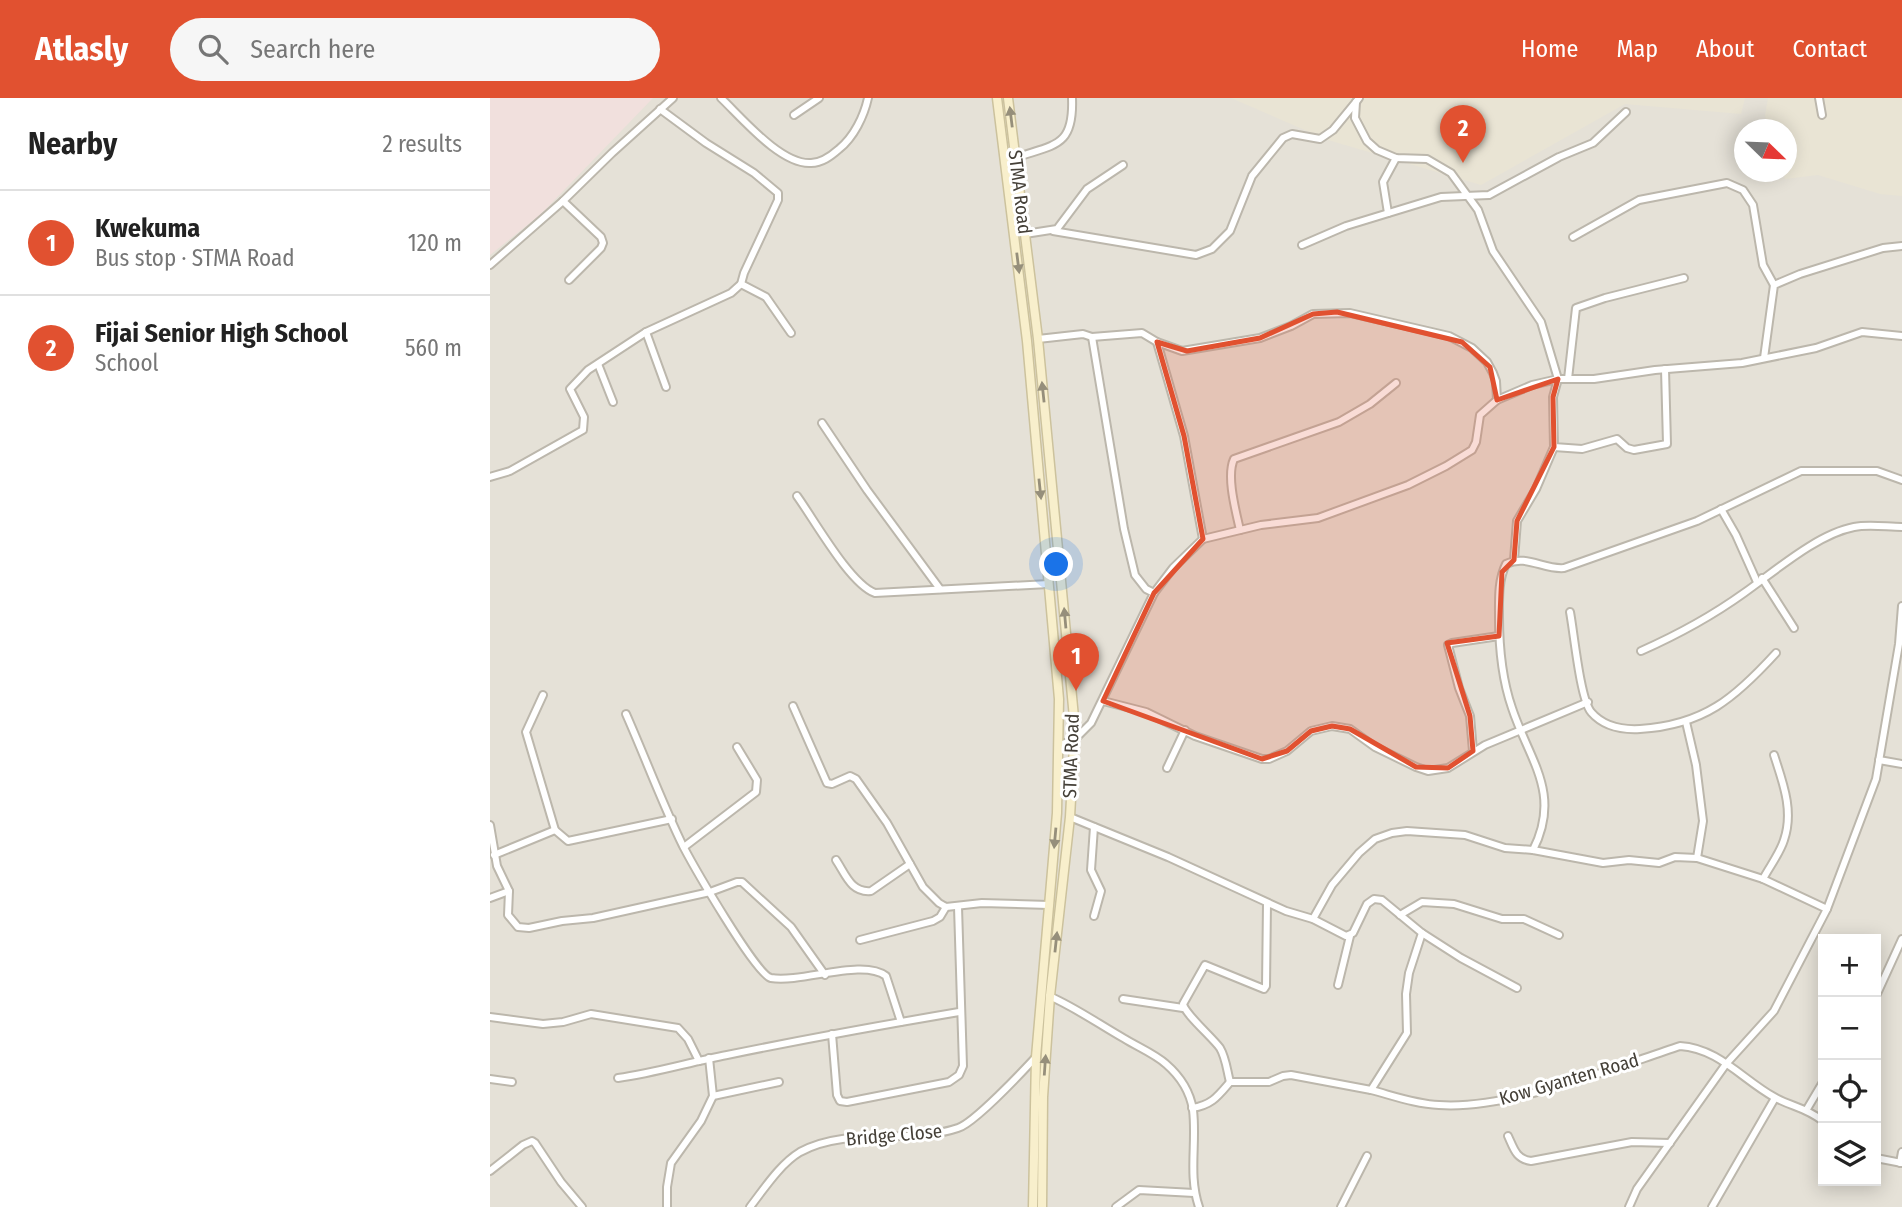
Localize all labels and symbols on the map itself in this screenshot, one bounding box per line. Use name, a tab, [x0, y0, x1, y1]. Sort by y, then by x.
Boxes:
pin: 2	[1440, 105, 1486, 163]
one-way arrow	[1005, 106, 1016, 128]
north arrow	[1734, 119, 1797, 182]
street label: STMA Road	[1003, 149, 1037, 235]
one-way arrow	[1012, 252, 1023, 274]
one-way arrow	[1037, 380, 1048, 402]
one-way arrow	[1034, 478, 1045, 500]
your location	[1039, 547, 1073, 581]
one-way arrow	[1059, 607, 1070, 629]
pin: 1	[1053, 633, 1099, 691]
street label: STMA Road	[1058, 713, 1084, 799]
one-way arrow	[1049, 827, 1060, 849]
one-way arrow	[1051, 931, 1062, 953]
street label: Kow Gyanten Road	[1496, 1048, 1642, 1110]
one-way arrow	[1040, 1054, 1051, 1076]
street label: Bridge Close	[845, 1119, 943, 1151]

